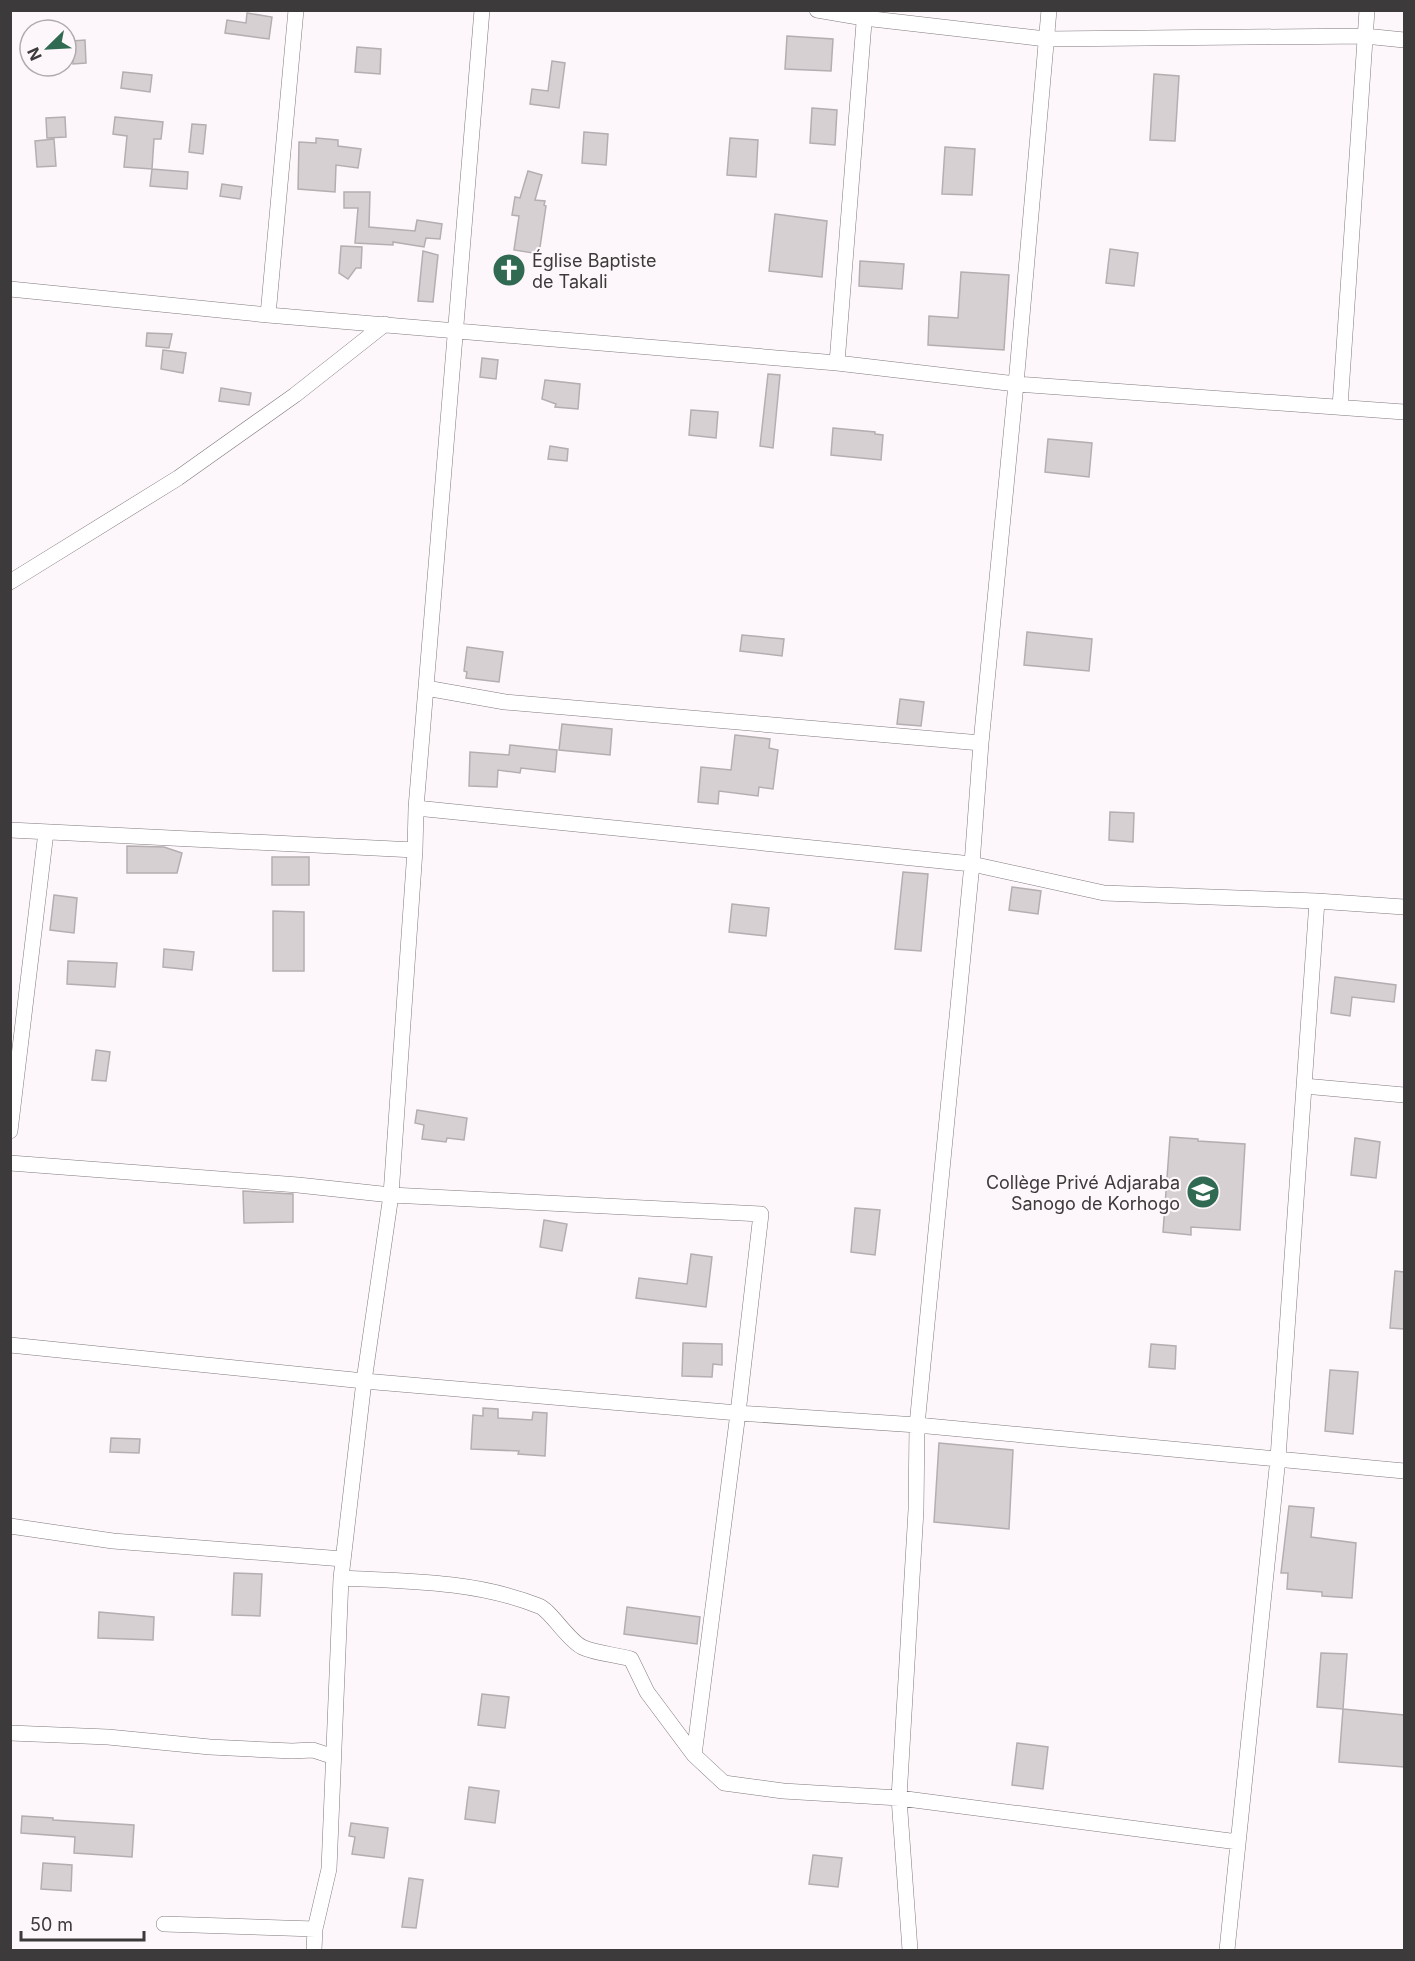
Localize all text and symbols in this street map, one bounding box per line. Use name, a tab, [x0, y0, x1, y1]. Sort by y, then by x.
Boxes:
north arrow	[18, 18, 78, 78]
text: N	[23, 44, 46, 64]
place label: Église Baptiste de Takali	[532, 249, 657, 292]
church icon: Église Baptiste de Takali	[491, 252, 527, 288]
place label: Collège Privé Adjaraba Sanogo de Korhogo	[986, 1172, 1180, 1214]
school or university icon: Collège Privé Adjaraba Sanogo de Korhogo	[1185, 1174, 1221, 1210]
scale bar	[21, 1904, 144, 1942]
text: 50 m	[30, 1914, 73, 1935]

